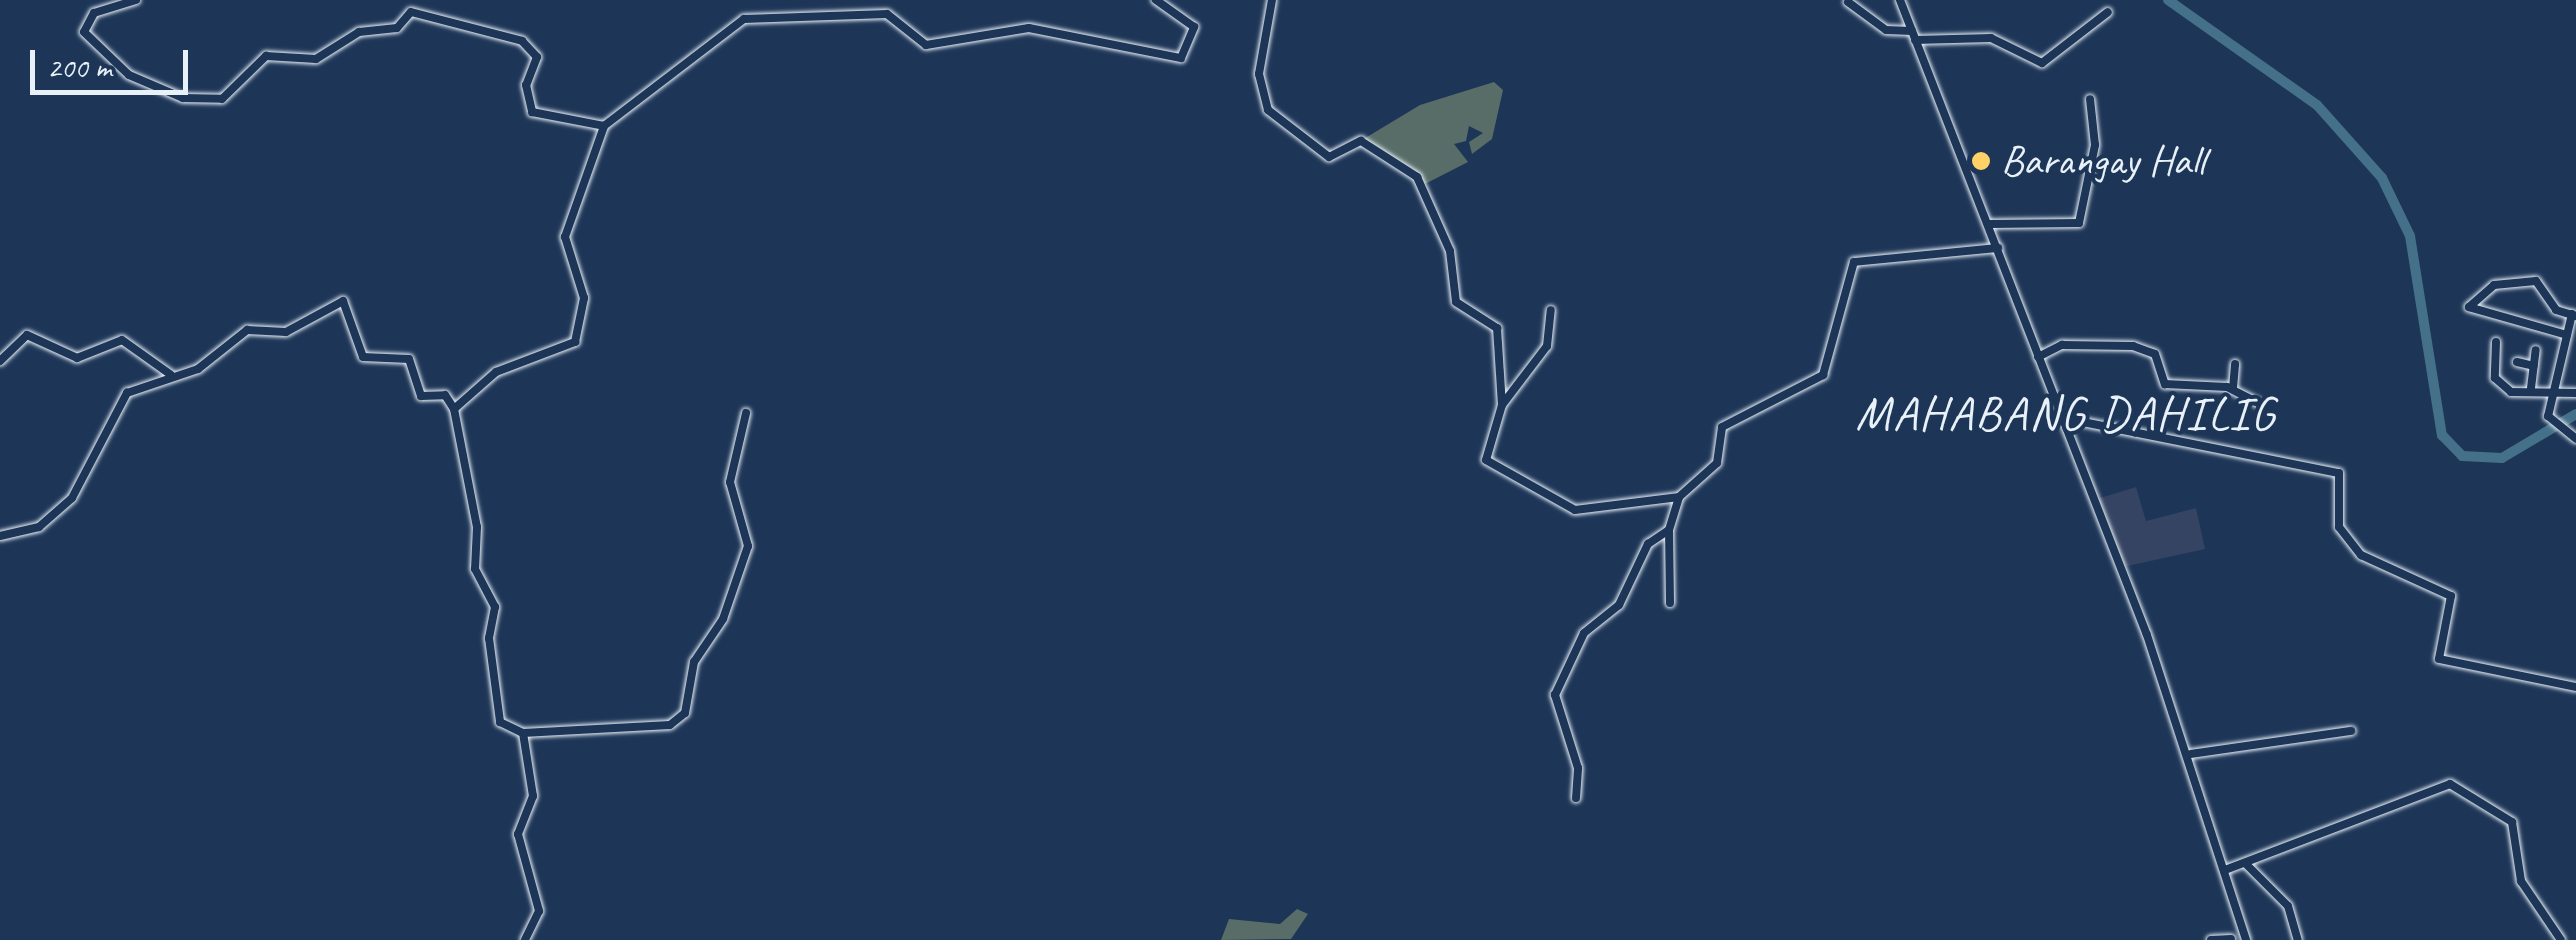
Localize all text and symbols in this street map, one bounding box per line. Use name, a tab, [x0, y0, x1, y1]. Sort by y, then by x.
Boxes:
scale bar	[35, 30, 192, 92]
text: 200 m	[47, 48, 112, 86]
place label: Barangay Hall	[2001, 136, 2205, 186]
marker: Barangay Hall	[1970, 150, 1992, 172]
district label: MAHABANG DAHILIG	[1855, 385, 2277, 443]

